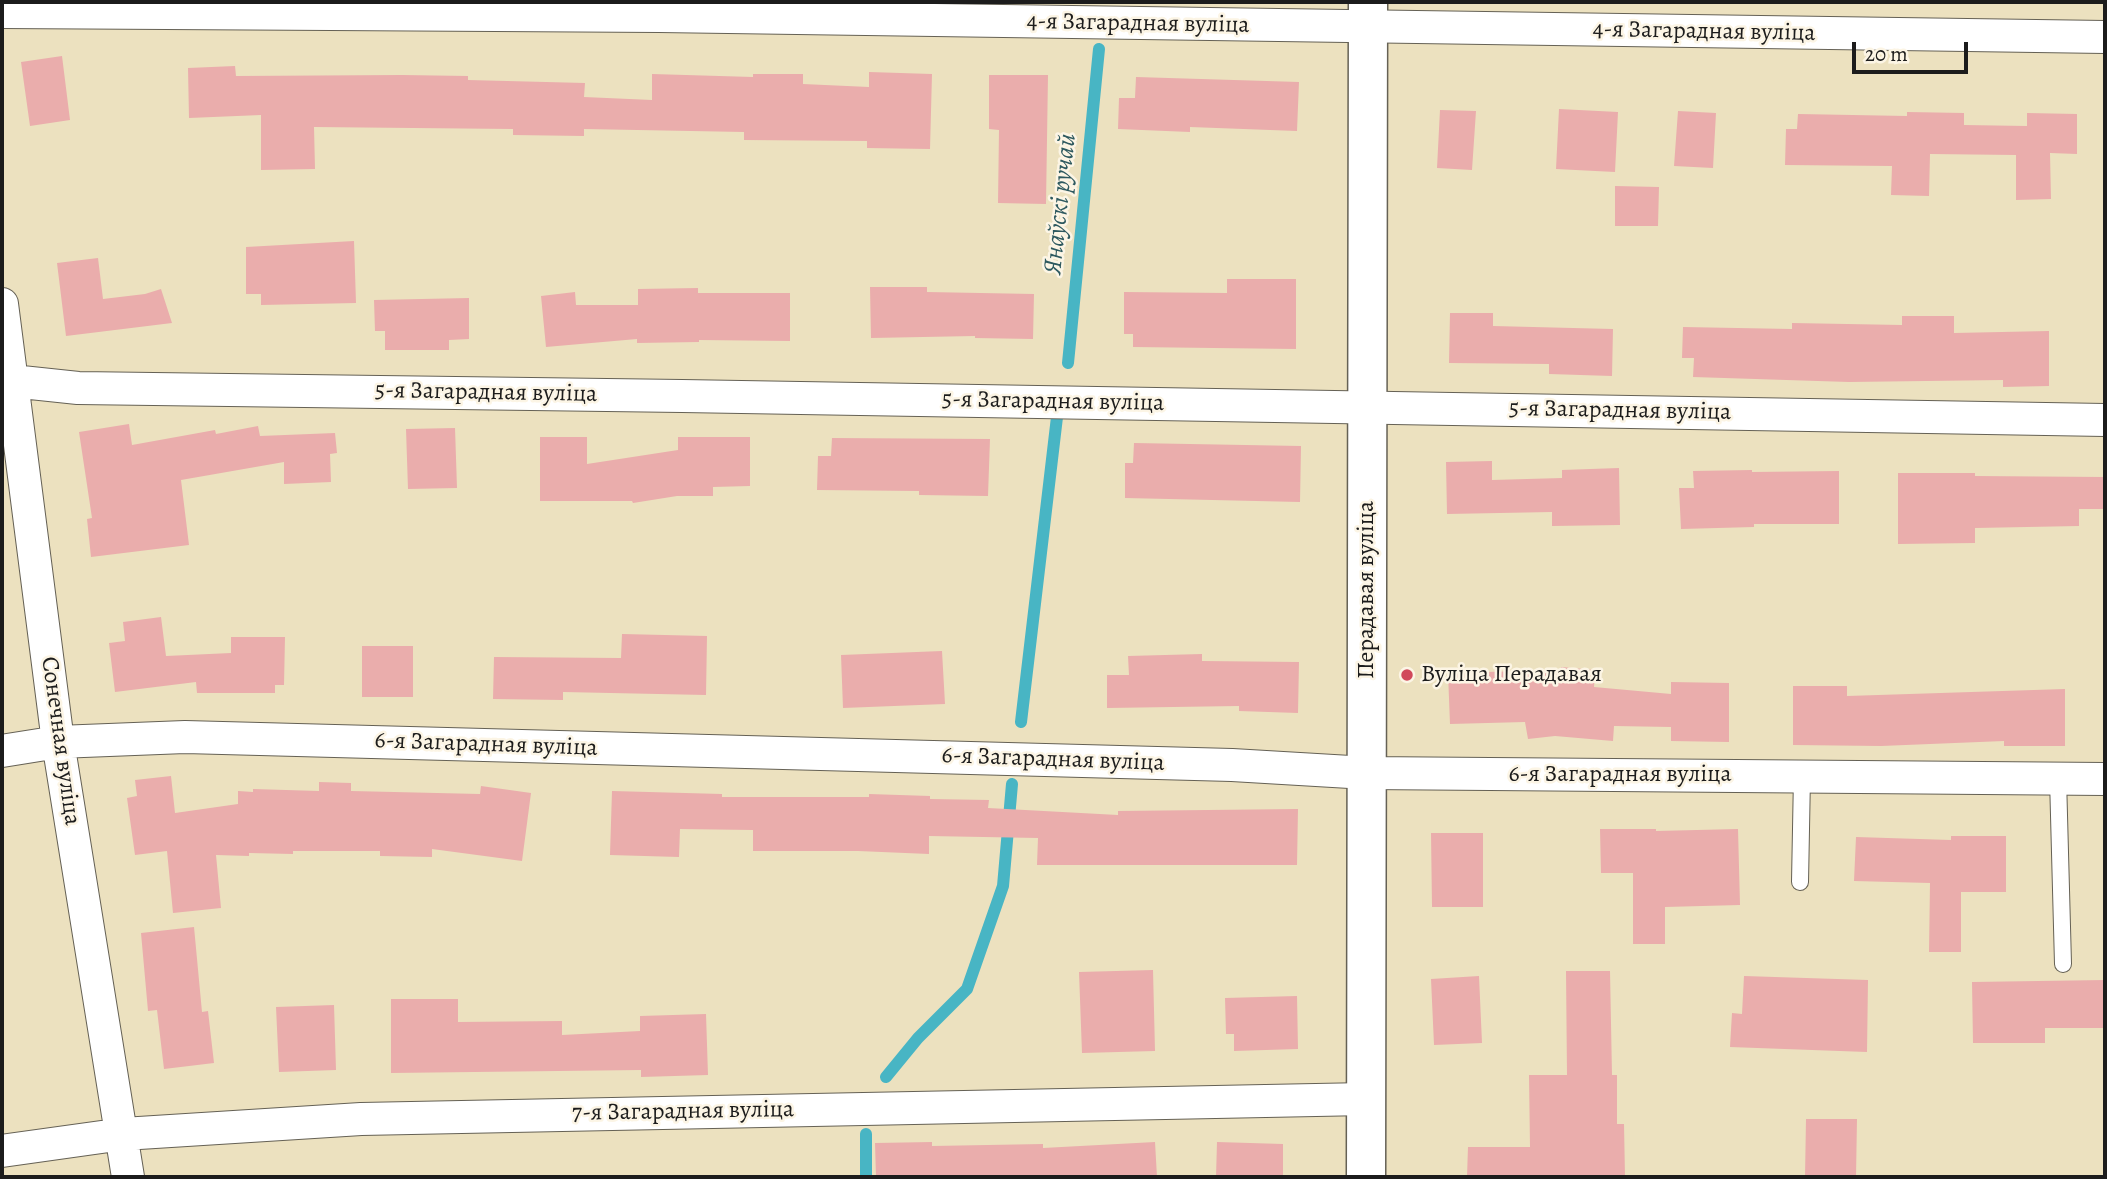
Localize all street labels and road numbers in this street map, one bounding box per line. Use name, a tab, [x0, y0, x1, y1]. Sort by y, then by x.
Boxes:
street label: 4-я Загарадная вуліца	[1026, 8, 1250, 40]
street label: 4-я Загарадная вуліца	[1592, 16, 1816, 48]
street label: 5-я Загарадная вуліца	[375, 377, 597, 409]
street label: 5-я Загарадная вуліца	[942, 386, 1164, 418]
street label: 5-я Загарадная вуліца	[1509, 395, 1731, 427]
street label: Перадавая вуліца	[1353, 501, 1381, 679]
street label: Сонечная вуліца	[34, 655, 86, 827]
street label: 6-я Загарадная вуліца	[374, 727, 598, 763]
street label: 6-я Загарадная вуліца	[941, 742, 1165, 778]
street label: 6-я Загарадная вуліца	[1508, 761, 1732, 789]
street label: 7-я Загарадная вуліца	[572, 1096, 794, 1128]

